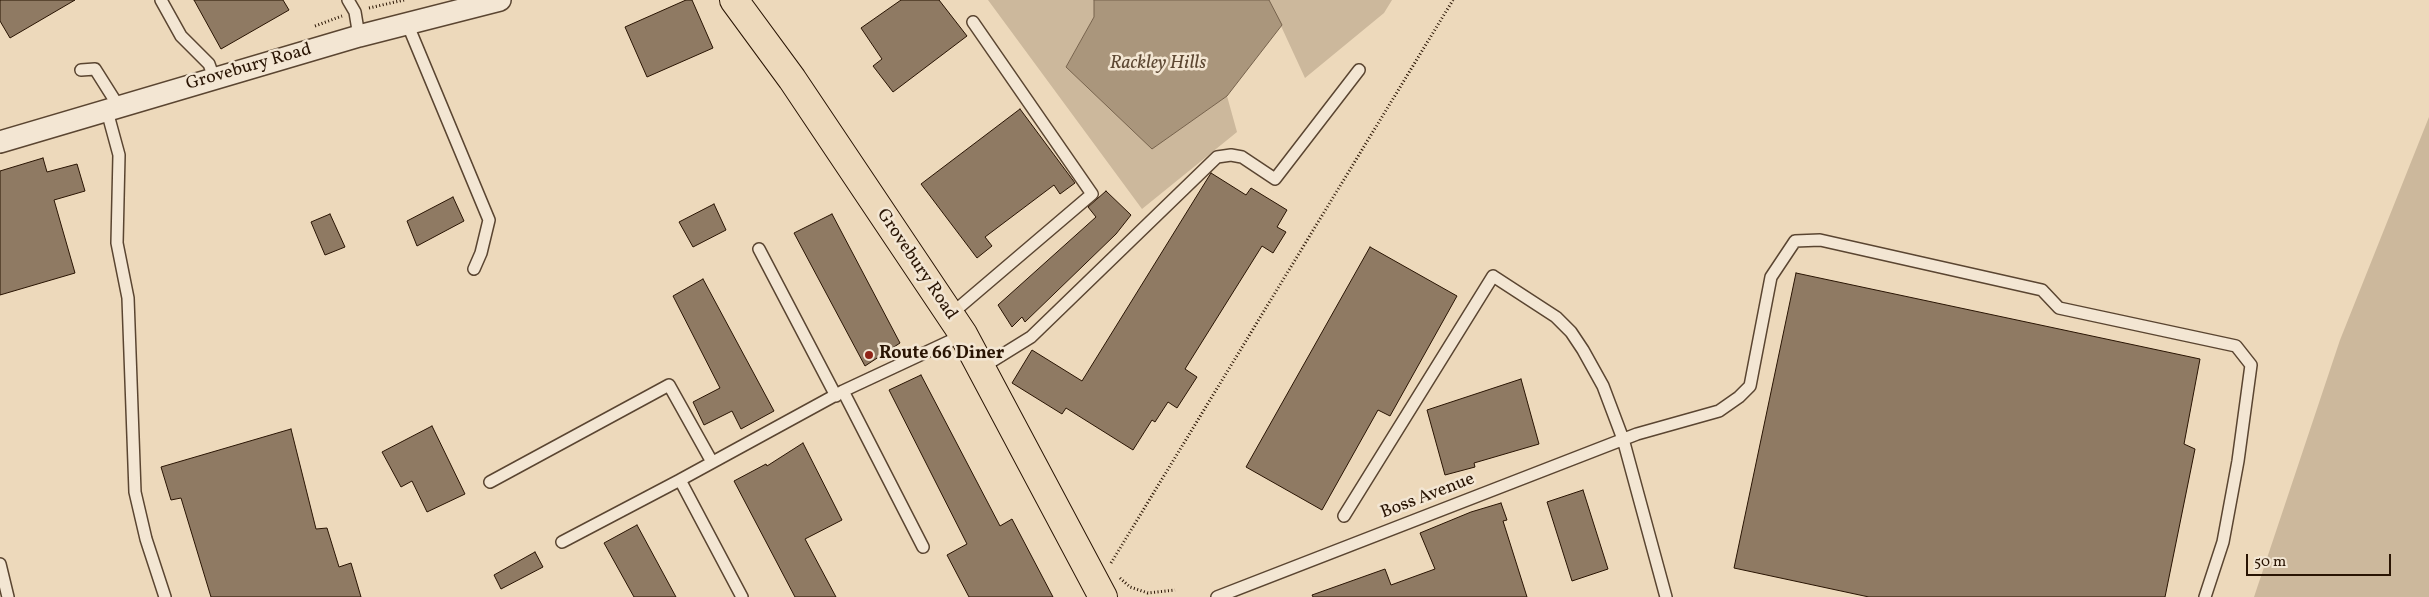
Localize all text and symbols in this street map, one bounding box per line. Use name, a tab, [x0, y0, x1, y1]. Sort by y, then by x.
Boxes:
street label: Grovebury Road	[184, 40, 314, 96]
water label: Rackley Hills	[1110, 54, 1206, 76]
street label: Grovebury Road	[871, 205, 961, 325]
place label: Route 66 Diner	[879, 344, 1004, 366]
marker: Route 66 Diner	[863, 349, 875, 361]
street label: Boss Avenue	[1378, 469, 1478, 525]
scale bar	[2249, 544, 2394, 576]
text: 50 m	[2254, 552, 2286, 573]

